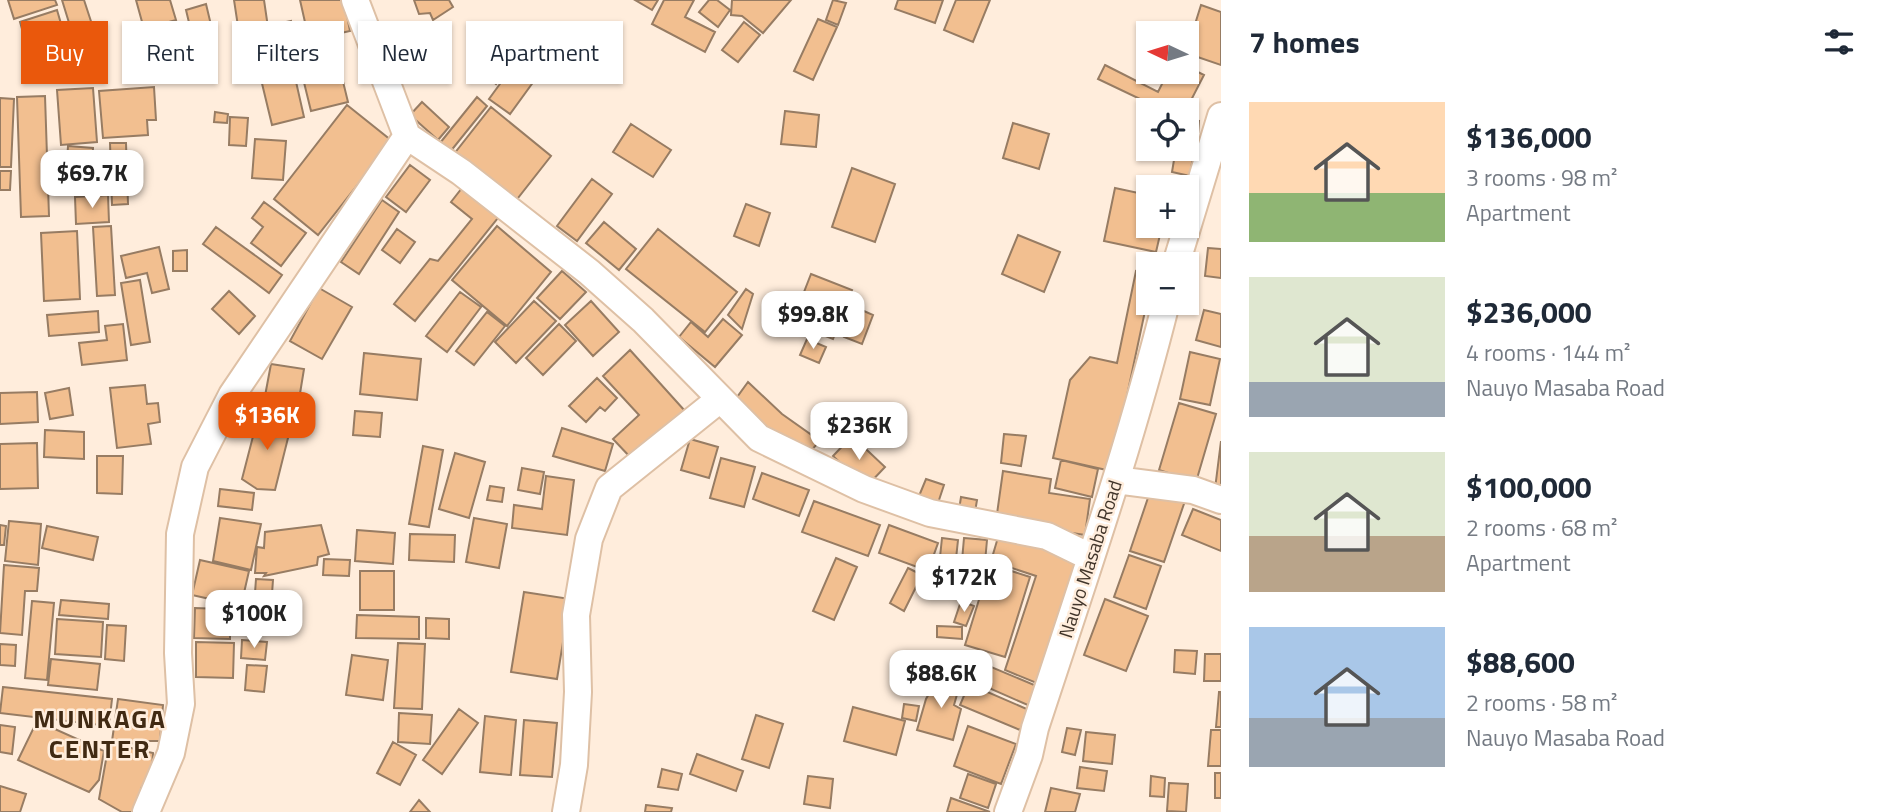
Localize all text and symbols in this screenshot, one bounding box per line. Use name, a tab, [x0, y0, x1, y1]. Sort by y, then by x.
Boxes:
text: 7 homes	[1249, 19, 1360, 65]
chip: Buy	[21, 21, 108, 84]
chip: Rent	[122, 21, 218, 84]
chip: Filters	[232, 21, 344, 84]
chip: New	[358, 21, 452, 84]
chip: Apartment	[466, 21, 623, 84]
north arrow	[1136, 21, 1199, 84]
map controls	[1136, 21, 1199, 315]
icon: filters	[1820, 23, 1858, 61]
button: locate	[1136, 98, 1199, 161]
text: $136,000	[1466, 114, 1592, 160]
icon: home	[1305, 130, 1389, 214]
pin: $69.7K	[35, 150, 149, 210]
text: $69.7K	[56, 155, 128, 190]
text: 3 rooms · 98 m²	[1466, 160, 1617, 195]
button: +	[1136, 175, 1199, 238]
text: Apartment	[1466, 195, 1571, 230]
button: −	[1136, 252, 1199, 315]
text: $236,000	[1466, 289, 1592, 335]
pin: $99.8K	[756, 292, 870, 351]
text: $99.8K	[777, 296, 849, 331]
icon: home	[1305, 305, 1389, 389]
text: 4 rooms · 144 m²	[1466, 335, 1630, 370]
text: Nauyo Masaba Road	[1466, 370, 1665, 405]
pin: $136K	[218, 392, 316, 452]
text: $136K	[234, 397, 300, 432]
pin: $236K	[810, 402, 908, 462]
text: $236K	[826, 407, 892, 442]
text: $100,000	[1466, 464, 1592, 510]
street label: Nauyo Masaba Road	[1050, 476, 1129, 641]
icon: home	[1305, 480, 1389, 564]
text: 2 rooms · 68 m²	[1466, 510, 1617, 545]
text: Apartment	[1466, 545, 1571, 580]
pin: $172K	[915, 554, 1013, 614]
text: $172K	[931, 559, 997, 594]
pin: $100K	[205, 590, 303, 650]
text: $100K	[221, 595, 287, 630]
text: $88,600	[1466, 639, 1575, 685]
pin: $88.6K	[884, 650, 998, 710]
text: $88.6K	[905, 655, 977, 690]
icon: home	[1305, 655, 1389, 739]
text: 2 rooms · 58 m²	[1466, 685, 1617, 720]
district label: MUNKAGA CENTER	[33, 699, 167, 768]
text: Nauyo Masaba Road	[1466, 720, 1665, 755]

